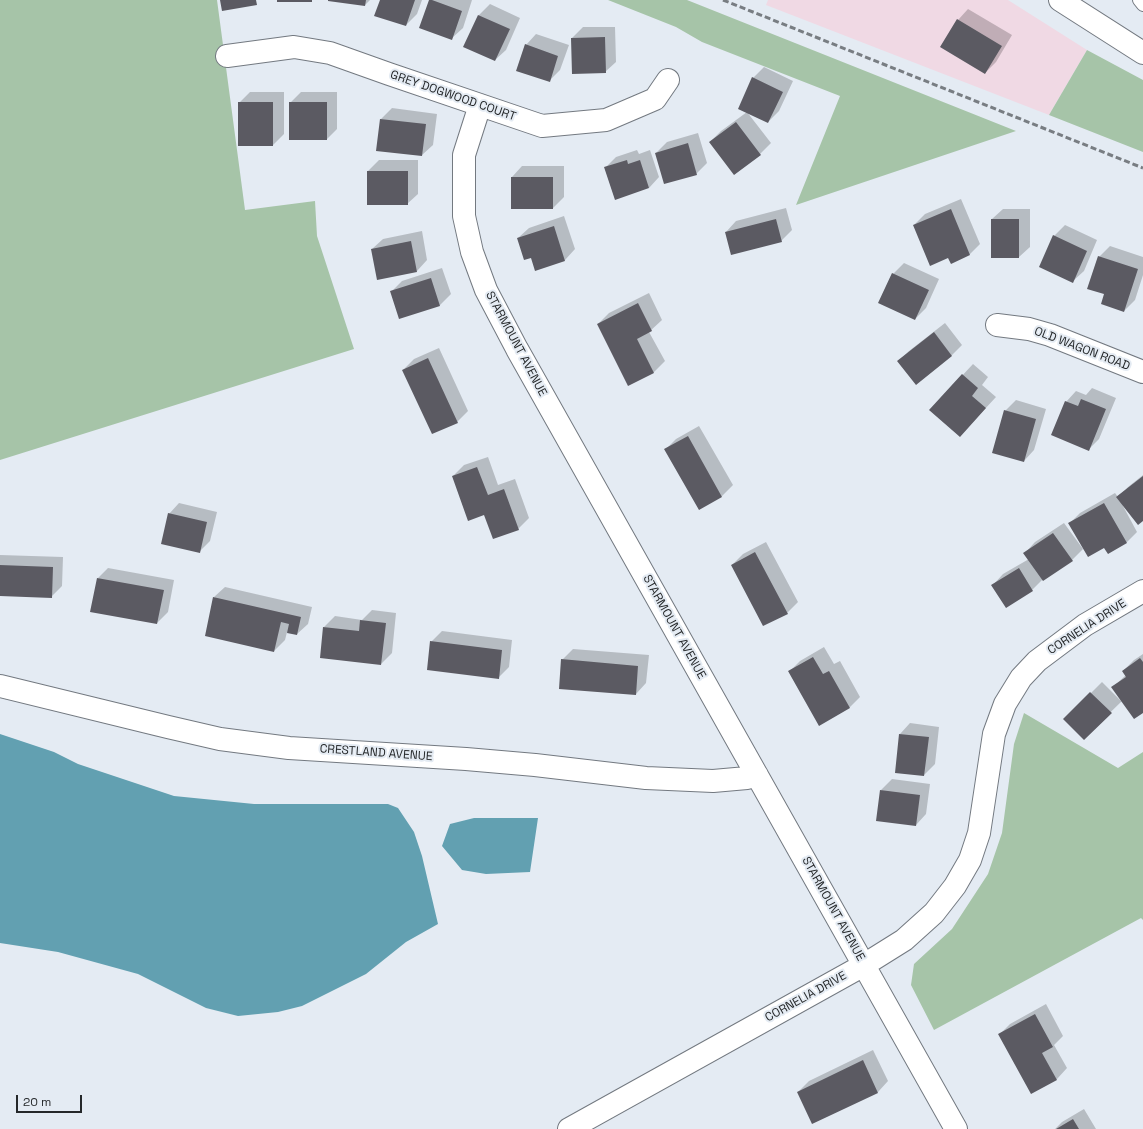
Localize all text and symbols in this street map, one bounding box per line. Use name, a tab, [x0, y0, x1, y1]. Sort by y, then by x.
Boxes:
street label: GREY DOGWOOD COURT	[388, 68, 518, 124]
street label: STARMOUNT AVENUE	[482, 289, 550, 399]
street label: OLD WAGON ROAD	[1032, 324, 1132, 374]
street label: STARMOUNT AVENUE	[639, 573, 709, 681]
street label: CORNELIA DRIVE	[1045, 596, 1129, 658]
street label: CRESTLAND AVENUE	[319, 742, 433, 764]
street label: STARMOUNT AVENUE	[798, 855, 868, 963]
street label: CORNELIA DRIVE	[763, 969, 849, 1025]
scale bar	[18, 1087, 84, 1113]
text: 20 m	[23, 1094, 51, 1110]

